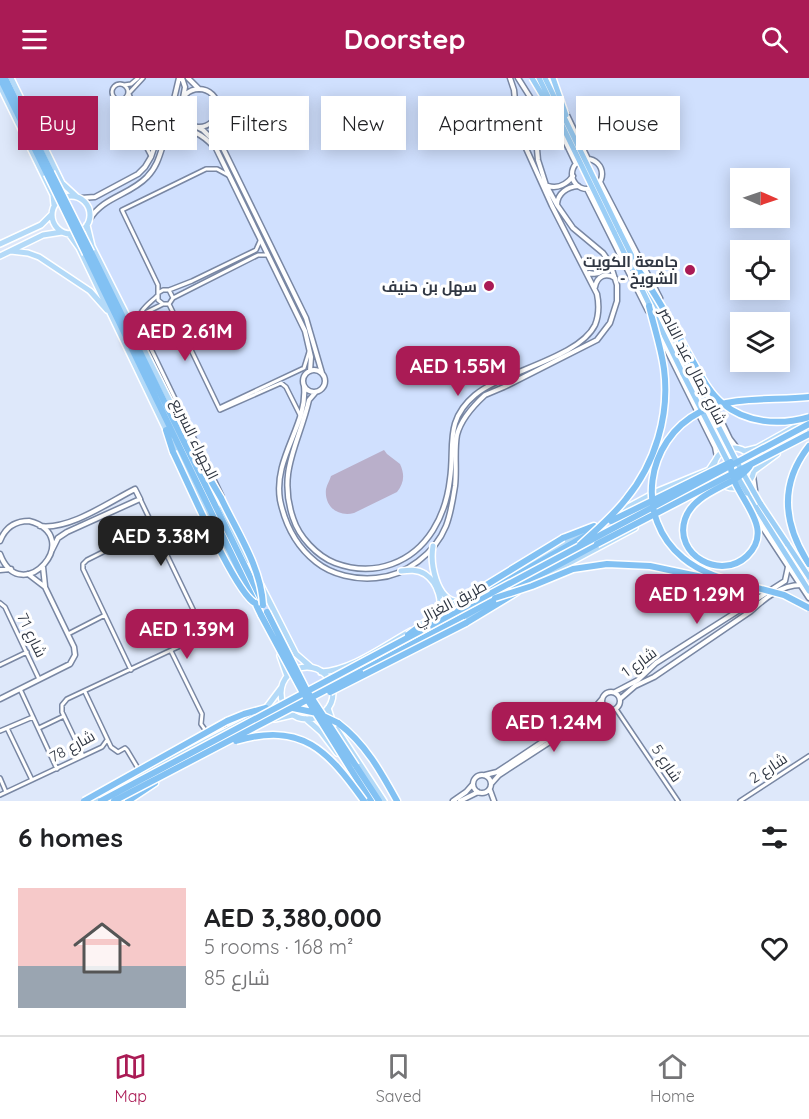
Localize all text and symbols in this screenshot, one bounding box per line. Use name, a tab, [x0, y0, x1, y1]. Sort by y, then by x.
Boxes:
text: Doorstep	[344, 22, 465, 56]
icon: menu	[18, 23, 51, 56]
icon: search	[758, 23, 791, 56]
chip: Buy	[18, 96, 98, 150]
chip: Rent	[110, 96, 197, 150]
chip: Filters	[209, 96, 309, 150]
chip: New	[321, 96, 406, 150]
chip: Apartment	[418, 96, 564, 150]
chip: House	[576, 96, 680, 150]
north arrow	[730, 168, 790, 228]
map controls	[730, 168, 790, 372]
button: locate	[730, 240, 790, 300]
place label: جامعة الكويت - الشويخ	[583, 252, 678, 289]
marker: جامعة الكويت - الشويخ	[683, 263, 697, 277]
place label: سهل بن حنيف	[382, 277, 477, 296]
marker: سهل بن حنيف	[482, 279, 496, 293]
street label: شارع جمال عبد الناصر	[653, 303, 731, 429]
pin: AED 2.61M	[116, 311, 254, 362]
button: layers	[730, 312, 790, 372]
text: AED 2.61M	[137, 318, 233, 343]
pin: AED 1.55M	[389, 346, 527, 397]
text: AED 1.55M	[410, 353, 506, 378]
street label: الجهراء السريع	[165, 395, 223, 484]
pin: AED 3.38M	[92, 516, 230, 567]
text: AED 3.38M	[112, 523, 210, 548]
pin: AED 1.29M	[628, 574, 766, 625]
street label: طريق الغزالي	[410, 576, 491, 633]
text: AED 1.29M	[649, 581, 745, 606]
pin: AED 1.39M	[118, 609, 256, 660]
street label: شارع 71	[11, 610, 51, 661]
text: AED 1.39M	[139, 616, 235, 641]
street label: شارع 1	[618, 643, 661, 683]
pin: AED 1.24M	[485, 702, 623, 753]
text: AED 1.24M	[506, 709, 602, 734]
street label: شارع 78	[46, 726, 99, 768]
street label: شارع 5	[646, 741, 686, 787]
street label: شارع 2	[745, 749, 792, 789]
text: 6 homes	[18, 821, 123, 854]
icon: filters	[758, 821, 791, 854]
text: AED 3,380,000	[204, 901, 382, 934]
icon: home	[66, 912, 138, 984]
icon: heart	[758, 932, 791, 965]
text: 5 rooms · 168 m²	[204, 934, 353, 959]
text: شارع 85	[204, 965, 270, 990]
tab: Map	[114, 1050, 147, 1106]
tab: Saved	[376, 1050, 421, 1106]
tab: Home	[650, 1050, 695, 1106]

